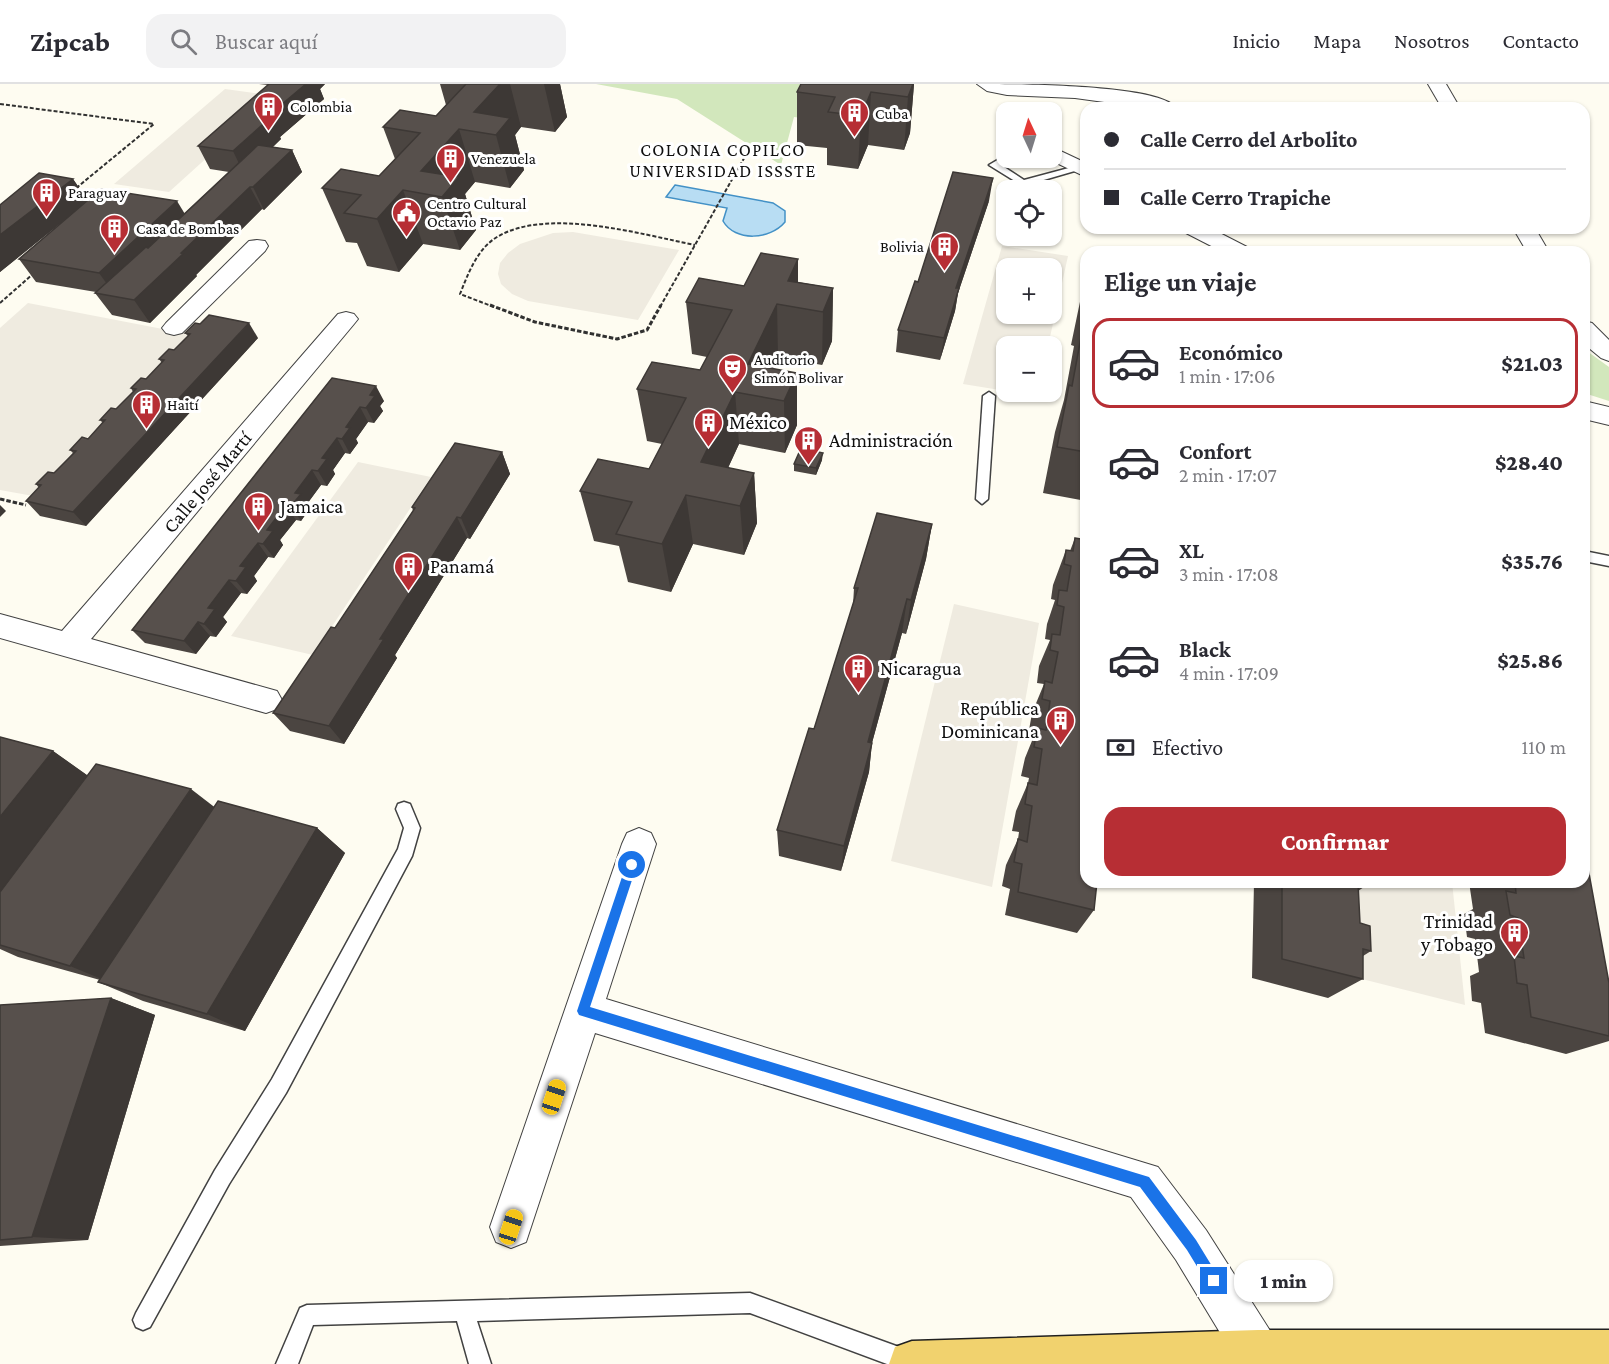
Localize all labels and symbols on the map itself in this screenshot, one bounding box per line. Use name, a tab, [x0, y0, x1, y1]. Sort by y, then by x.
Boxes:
building icon: Colombia	[253, 90, 285, 132]
building icon: Cuba	[838, 97, 870, 139]
place label: Colombia	[290, 98, 353, 115]
north arrow	[996, 102, 1062, 168]
place label: Cuba	[875, 105, 909, 122]
district label: COLONIA COPILCO UNIVERSIDAD ISSSTE	[629, 140, 817, 181]
building icon: Venezuela	[434, 142, 466, 184]
place label: Venezuela	[471, 150, 537, 167]
building icon: Paraguay	[31, 176, 63, 218]
place label: Paraguay	[68, 184, 128, 202]
place label: Centro Cultural Octavio Paz	[427, 195, 526, 230]
public building icon: Centro Cultural Octavio Paz	[390, 196, 422, 238]
building icon: Casa de Bombas	[99, 212, 131, 254]
place label: Casa de Bombas	[136, 220, 239, 237]
building icon: Bolivia	[929, 230, 961, 272]
place label: Bolivia	[880, 238, 925, 255]
place label: Auditorio Simón Bolivar	[754, 351, 844, 386]
theatre icon: Auditorio Simón Bolivar	[717, 352, 749, 394]
building icon: Haití	[130, 388, 162, 430]
place label: Haití	[167, 396, 199, 413]
building icon: México	[692, 406, 724, 448]
place label: México	[729, 411, 787, 433]
building icon: Administración	[792, 424, 824, 466]
street label: Calle José Martí	[158, 426, 257, 538]
place label: Administración	[829, 429, 953, 451]
building icon: Jamaica	[243, 490, 275, 532]
place label: Jamaica	[278, 495, 343, 518]
building icon: Panamá	[393, 550, 425, 592]
place label: Panamá	[430, 555, 494, 577]
building icon: Nicaragua	[843, 652, 875, 694]
place label: Nicaragua	[880, 657, 961, 680]
place label: República Dominicana	[941, 697, 1039, 742]
building icon: República Dominicana	[1044, 704, 1076, 746]
route start	[618, 851, 645, 878]
place label: Trinidad y Tobago	[1420, 910, 1493, 956]
building icon: Trinidad y Tobago	[1498, 916, 1530, 958]
car	[540, 1077, 568, 1117]
car	[497, 1207, 525, 1247]
callout: 1 min	[1235, 1260, 1334, 1302]
route end	[1200, 1267, 1227, 1294]

